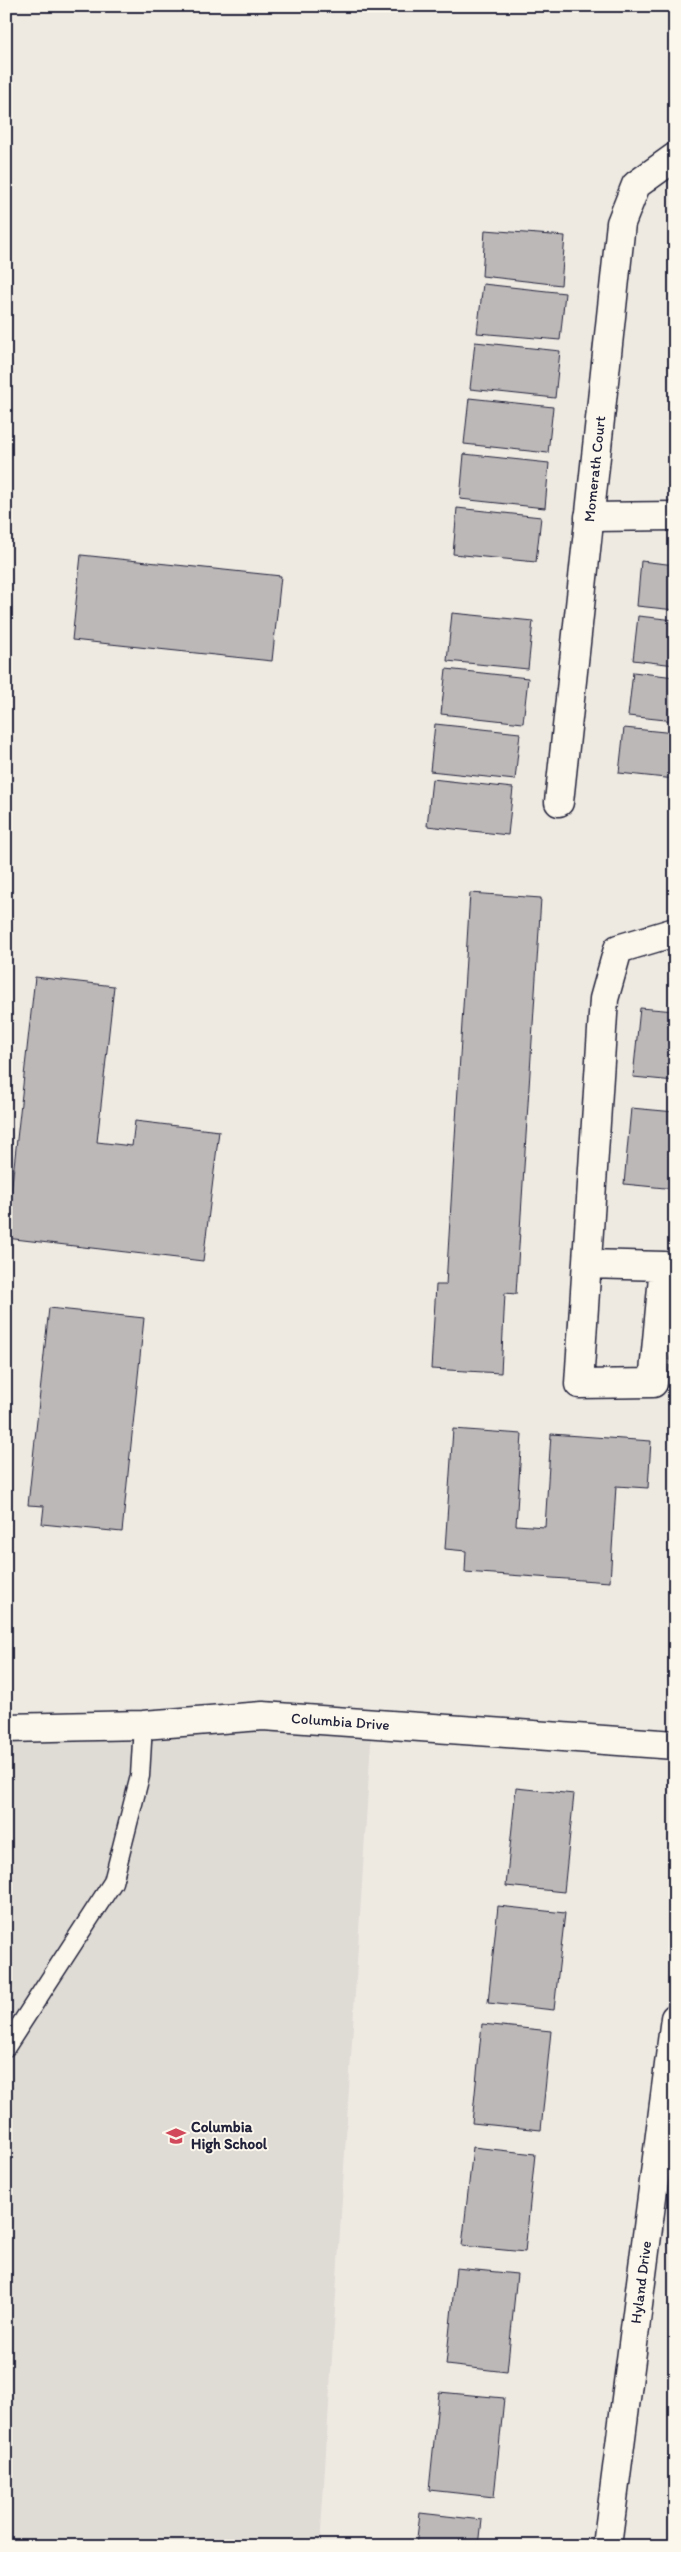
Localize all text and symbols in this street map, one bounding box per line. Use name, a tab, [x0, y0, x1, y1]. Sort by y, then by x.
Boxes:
street label: Momerath Court	[580, 415, 609, 523]
street label: Columbia Drive	[291, 1709, 390, 1734]
place label: Columbia High School	[191, 2118, 268, 2154]
school or university icon: Columbia High School	[165, 2125, 187, 2147]
street label: Hyland Drive	[627, 2240, 655, 2325]

